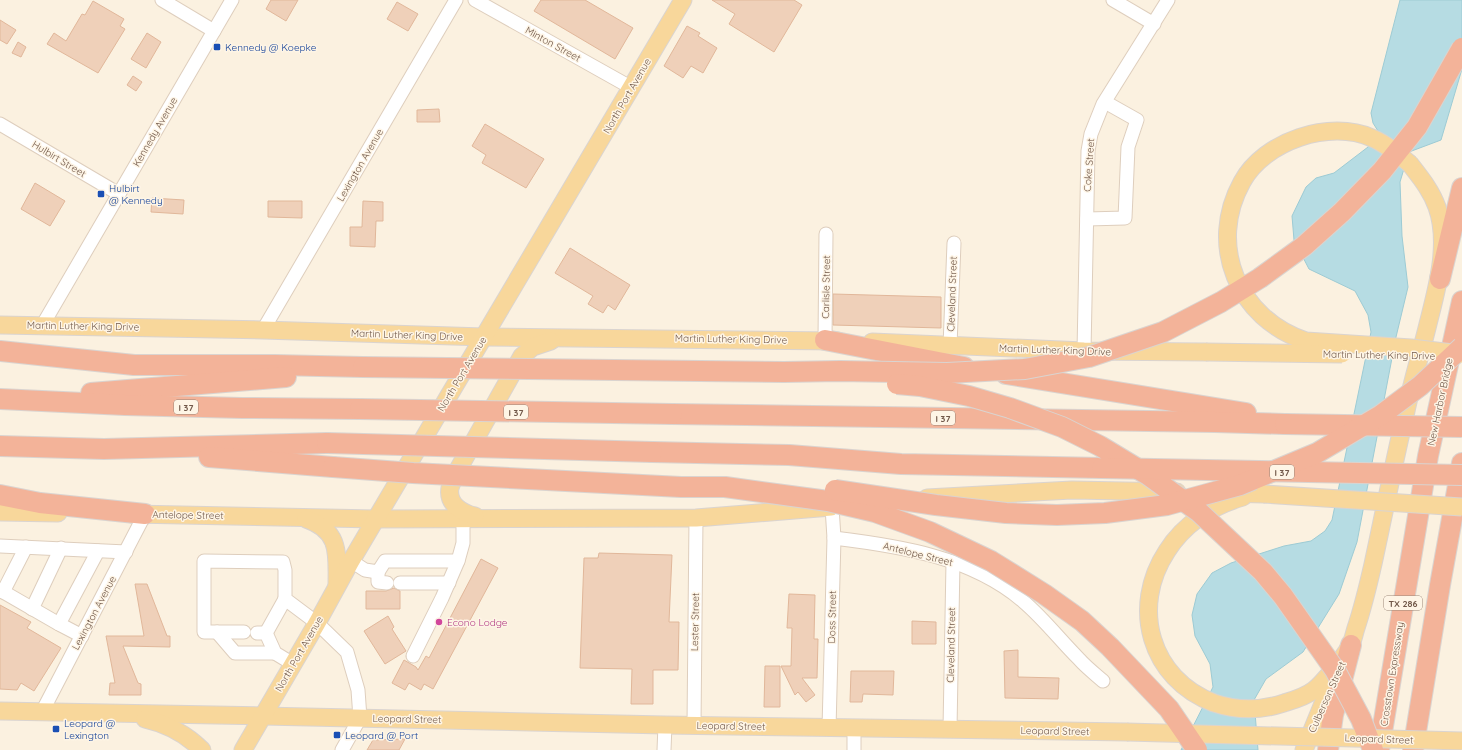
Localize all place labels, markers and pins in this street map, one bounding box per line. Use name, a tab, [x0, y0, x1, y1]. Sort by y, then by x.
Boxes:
place label: Kennedy @ Koepke	[225, 41, 317, 54]
marker: Kennedy @ Koepke	[212, 42, 222, 52]
place label: Hulbirt @ Kennedy	[109, 182, 163, 207]
marker: Hulbirt @ Kennedy	[96, 189, 106, 199]
place label: Econo Lodge	[447, 616, 508, 629]
marker: Econo Lodge	[434, 617, 444, 627]
place label: Leopard @ Lexington	[64, 717, 116, 742]
marker: Leopard @ Lexington	[51, 724, 61, 734]
place label: Leopard @ Port	[345, 729, 419, 742]
marker: Leopard @ Port	[332, 730, 342, 740]

